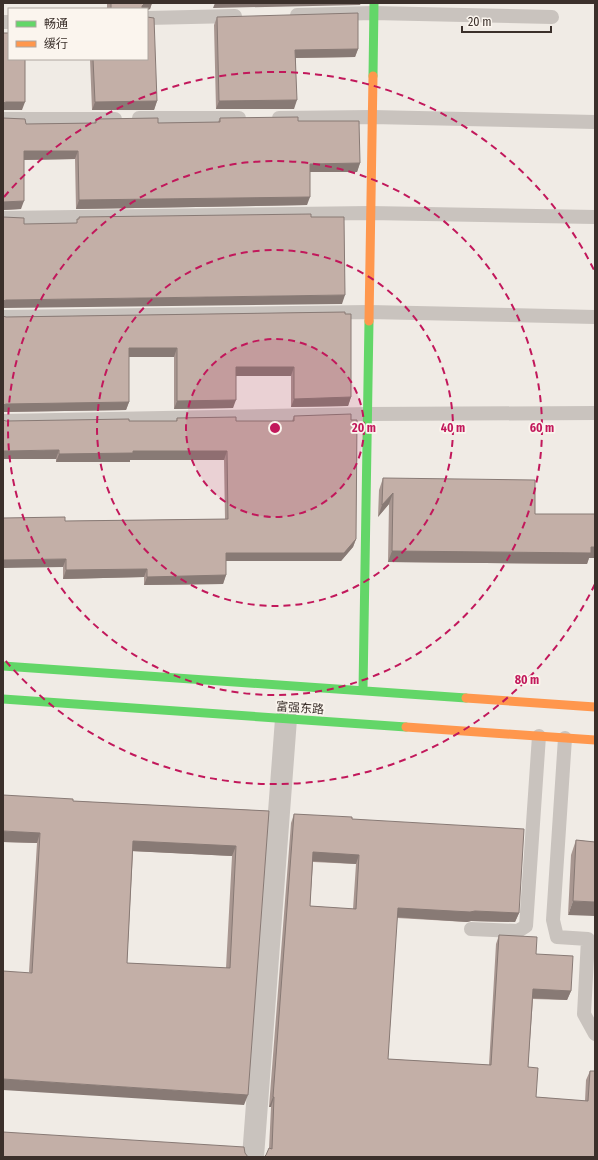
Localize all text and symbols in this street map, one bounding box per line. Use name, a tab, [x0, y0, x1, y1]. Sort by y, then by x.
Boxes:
legend	[8, 8, 148, 60]
scale bar	[462, 8, 551, 34]
text: 20 m	[468, 15, 492, 29]
text: 畅通	[44, 17, 68, 31]
text: 缓行	[44, 37, 68, 51]
centre of rings	[268, 421, 282, 435]
text: 20 m	[351, 421, 376, 435]
text: 40 m	[441, 421, 465, 435]
text: 60 m	[530, 421, 554, 435]
text: 80 m	[515, 673, 539, 687]
street label: 富强东路	[276, 699, 324, 717]

